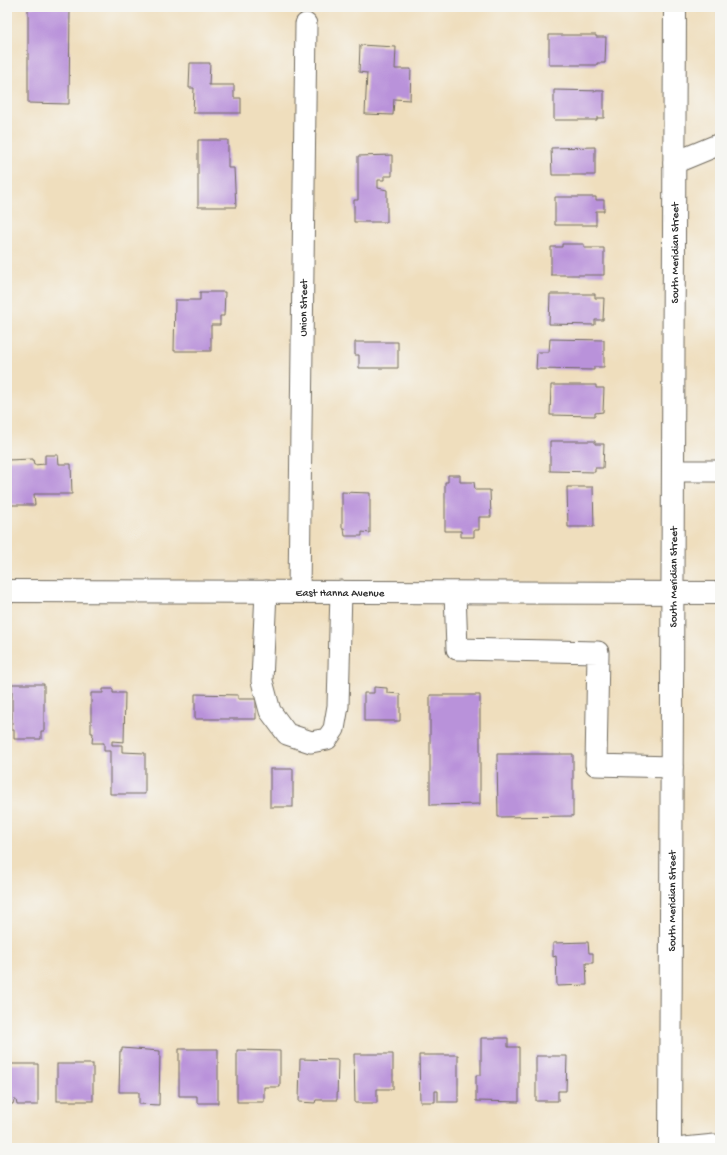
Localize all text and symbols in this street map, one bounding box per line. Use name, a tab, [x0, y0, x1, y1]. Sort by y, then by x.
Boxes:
street label: South Meridian Street	[670, 201, 682, 303]
street label: Union Street	[298, 278, 311, 337]
street label: South Meridian Street	[668, 525, 681, 627]
street label: East Hanna Avenue	[296, 588, 385, 600]
street label: South Meridian Street	[667, 849, 679, 951]

